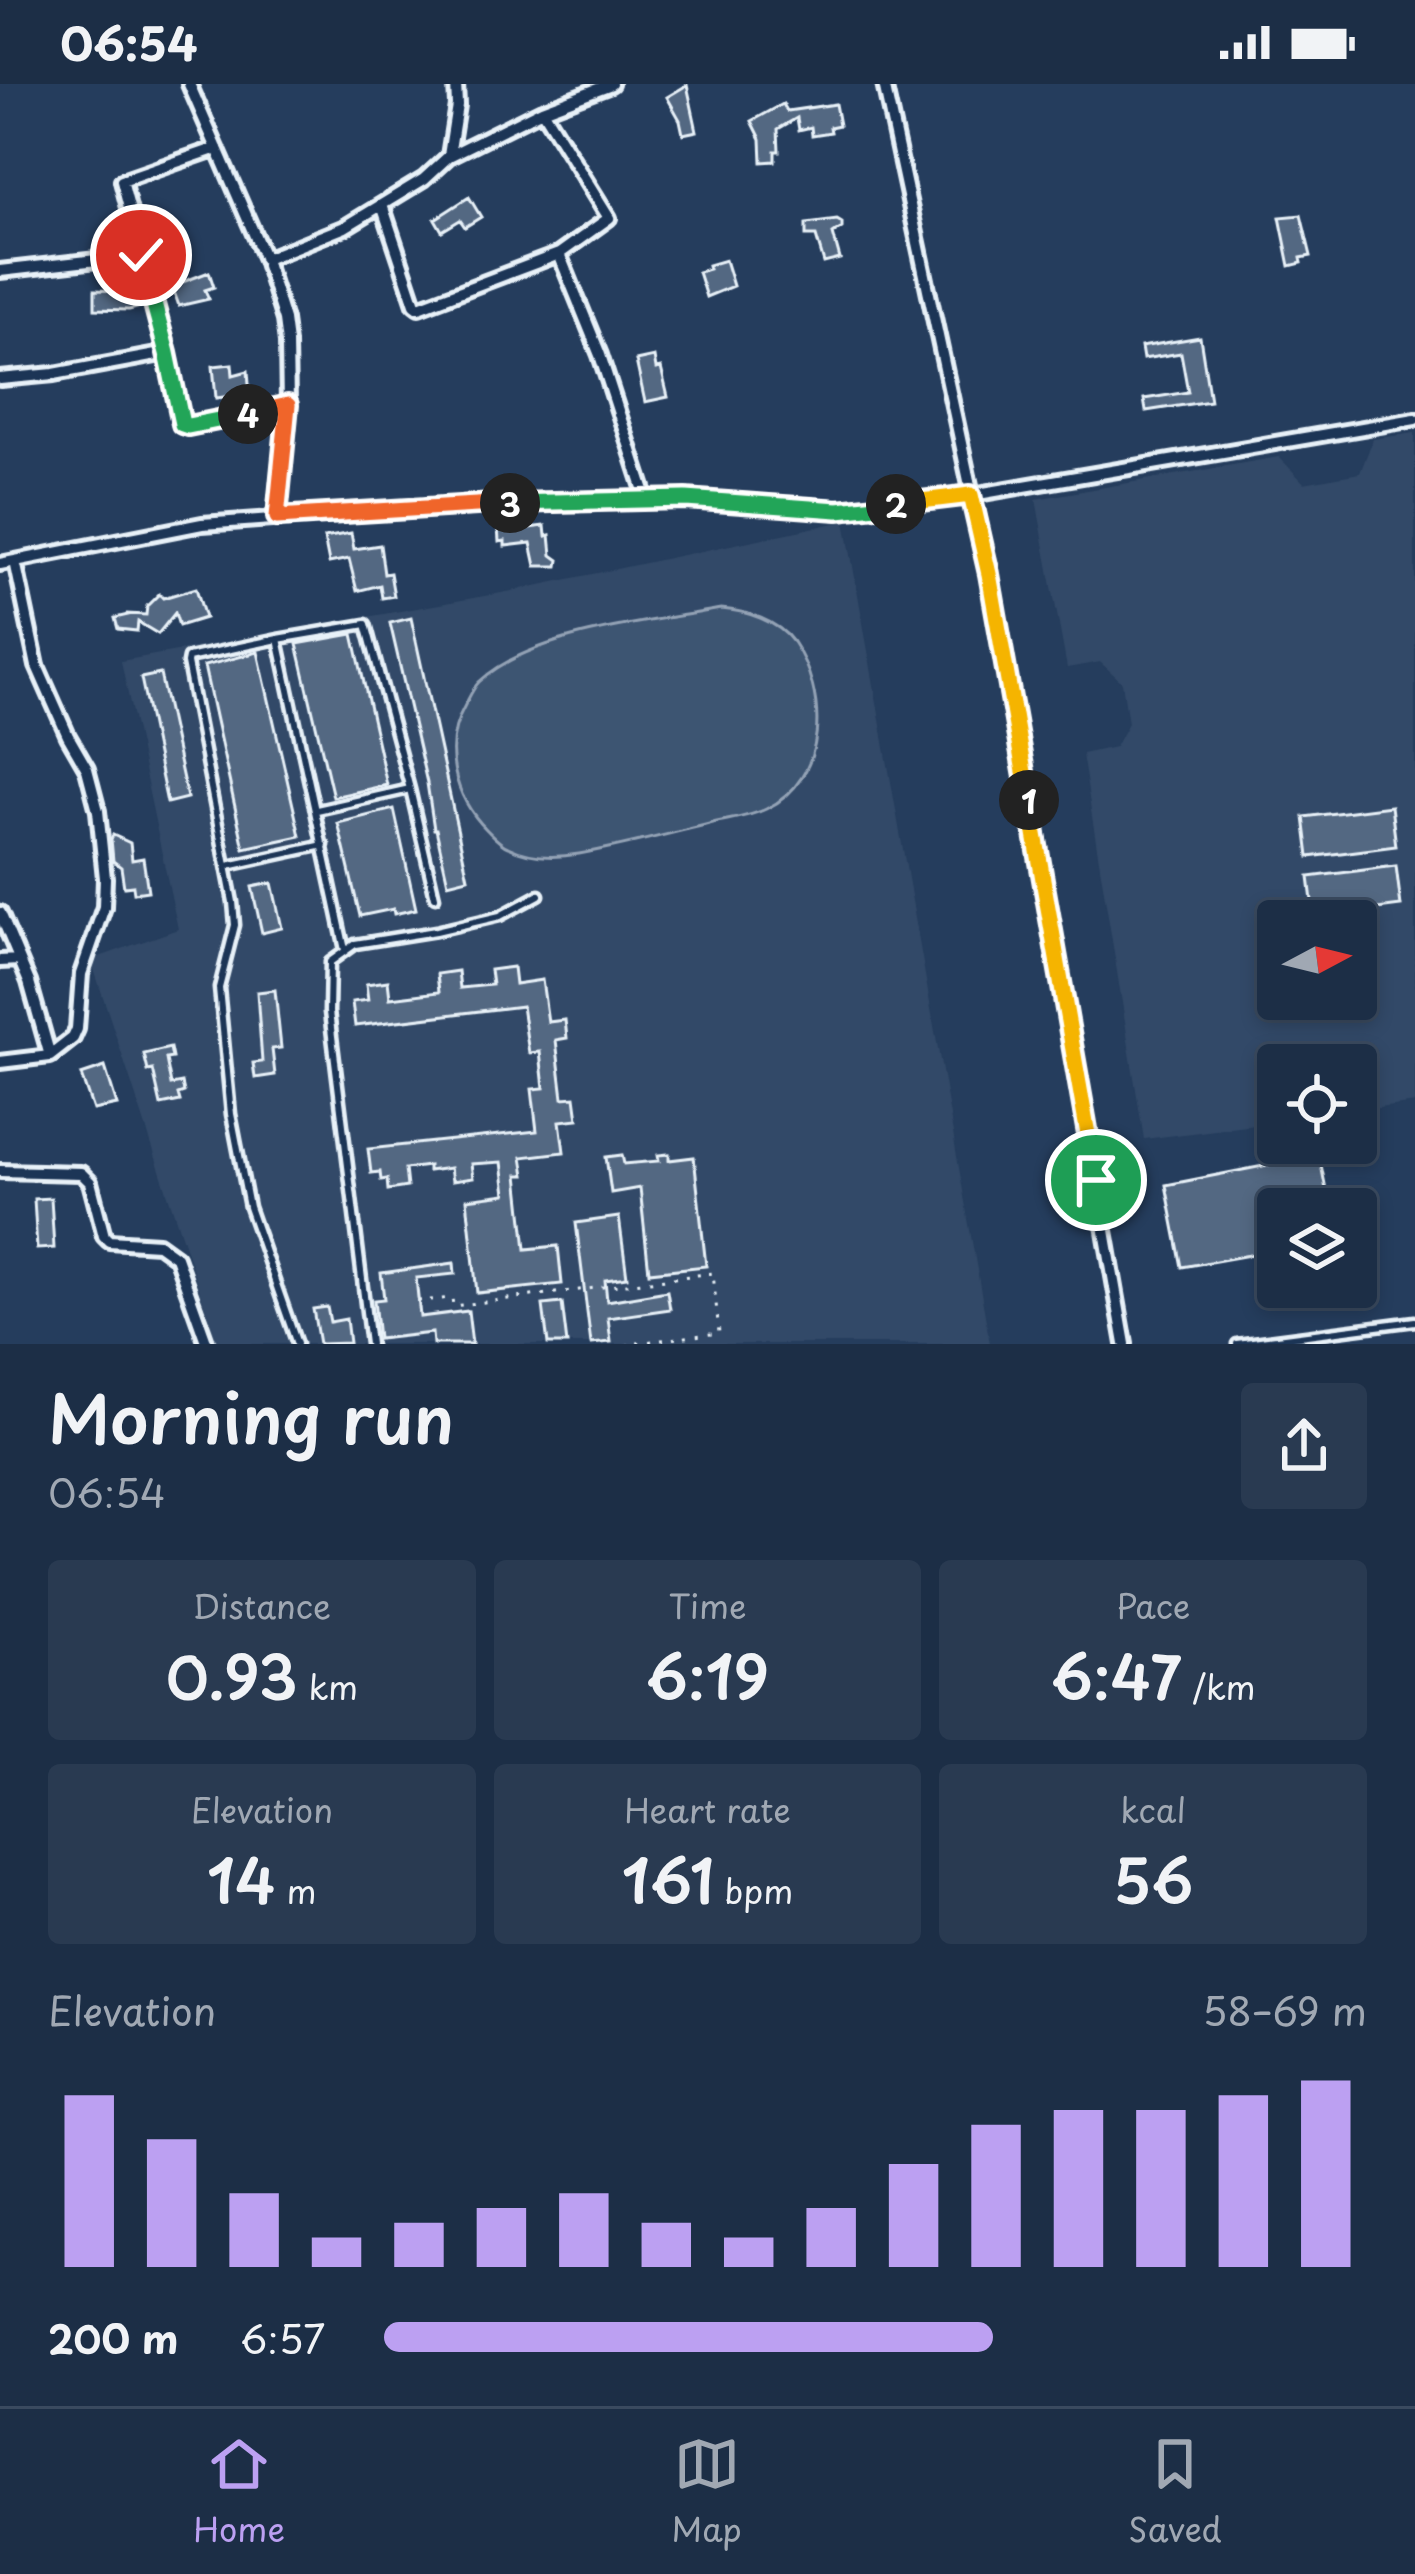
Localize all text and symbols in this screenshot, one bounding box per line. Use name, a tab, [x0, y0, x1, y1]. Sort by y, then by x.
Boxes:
text: 06:54	[60, 8, 198, 76]
pin	[90, 204, 192, 306]
icon: check	[108, 222, 174, 288]
pin: 4	[218, 384, 278, 444]
text: 4	[237, 389, 259, 439]
pin: 3	[480, 473, 540, 533]
pin: 2	[866, 474, 926, 534]
text: 3	[499, 478, 521, 528]
text: 2	[884, 479, 908, 529]
pin: 1	[999, 770, 1059, 830]
text: 1	[1021, 775, 1037, 825]
north arrow	[1257, 900, 1377, 1020]
map controls	[1257, 900, 1377, 1308]
button: locate	[1257, 1044, 1377, 1164]
pin	[1045, 1129, 1147, 1231]
icon: arrive	[1063, 1147, 1129, 1213]
button: layers	[1257, 1188, 1377, 1308]
text: Morning run	[48, 1367, 454, 1466]
button: share	[1241, 1383, 1367, 1509]
text: 06:54	[48, 1462, 166, 1521]
text: Distance	[193, 1580, 331, 1630]
text: Time	[669, 1580, 746, 1630]
text: Pace	[1116, 1580, 1190, 1630]
text: 0.93	[166, 1630, 298, 1720]
text: 6:19	[646, 1630, 769, 1720]
text: 6:47	[1051, 1630, 1182, 1720]
text: km	[298, 1661, 358, 1711]
text: /km	[1182, 1661, 1256, 1711]
text: Elevation	[191, 1784, 333, 1834]
text: Heart rate	[624, 1784, 791, 1834]
text: kcal	[1120, 1784, 1186, 1834]
text: 14	[207, 1834, 276, 1924]
text: 161	[622, 1834, 714, 1924]
text: 56	[1113, 1834, 1193, 1924]
text: m	[276, 1865, 317, 1915]
text: bpm	[714, 1865, 793, 1915]
text: Elevation	[48, 1980, 216, 2039]
text: 58–69 m	[1202, 1980, 1367, 2039]
text: 200 m	[48, 2308, 178, 2367]
text: 6:57	[240, 2308, 325, 2367]
tab: Home	[193, 2431, 285, 2553]
tab: Map	[671, 2431, 742, 2553]
tab: Saved	[1128, 2431, 1222, 2553]

